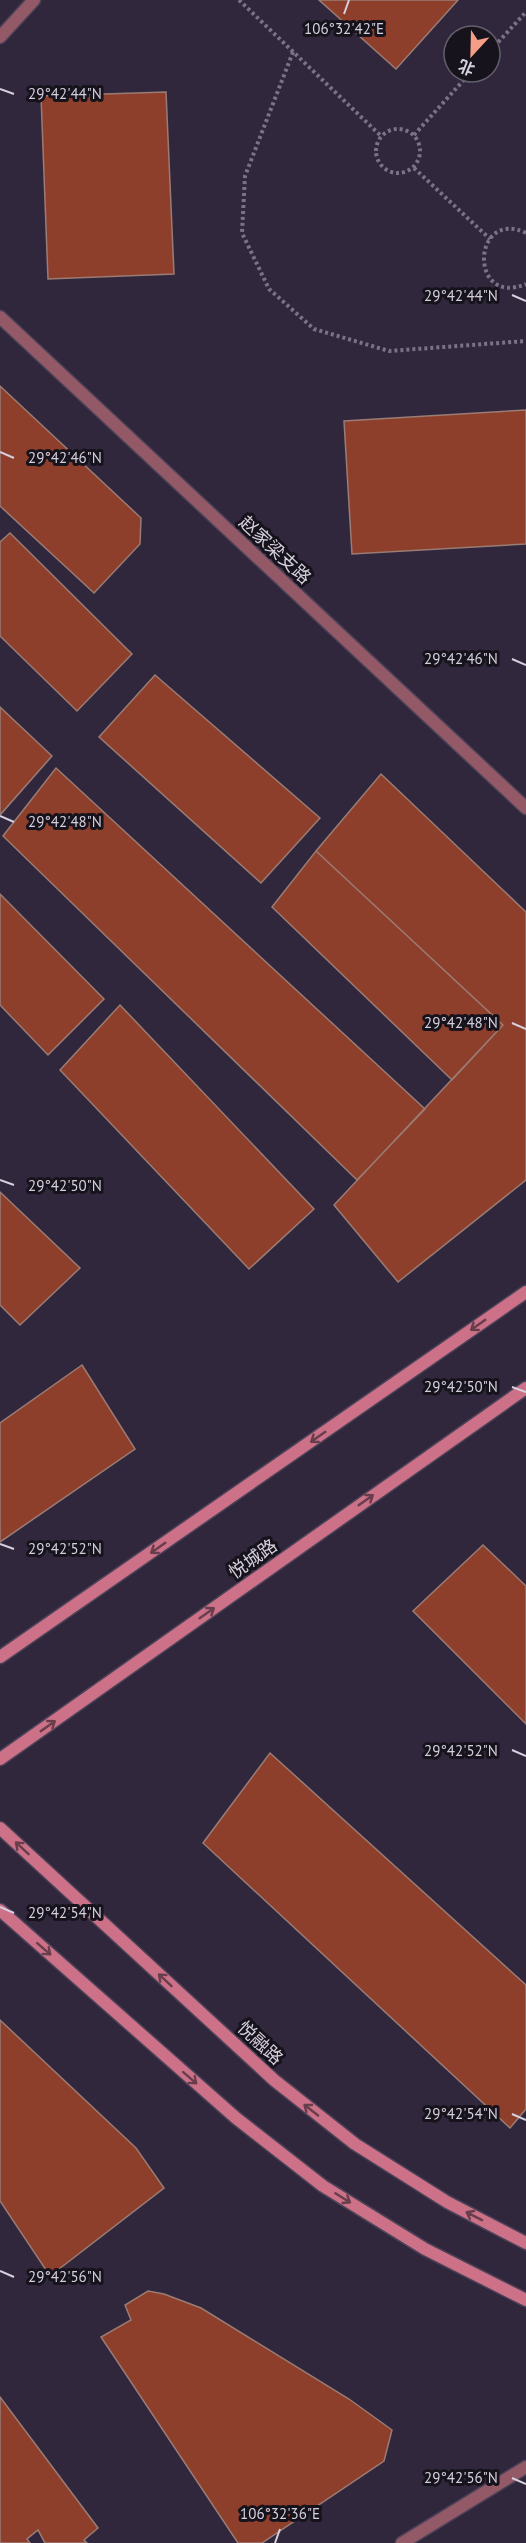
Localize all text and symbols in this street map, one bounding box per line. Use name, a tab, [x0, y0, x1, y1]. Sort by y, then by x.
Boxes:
text: 106°32'42"E	[304, 19, 384, 38]
north arrow	[442, 24, 502, 84]
text: 北	[455, 56, 478, 80]
text: 29°42'44"N	[28, 84, 102, 103]
text: 29°42'44"N	[424, 286, 498, 305]
text: 29°42'46"N	[28, 448, 102, 467]
street label: 赵家梁支路	[235, 511, 316, 589]
text: 29°42'46"N	[424, 649, 498, 668]
text: 29°42'48"N	[28, 812, 102, 831]
text: 29°42'48"N	[424, 1013, 498, 1032]
text: 29°42'50"N	[28, 1176, 102, 1195]
one-way arrow	[470, 1319, 487, 1331]
text: 29°42'50"N	[424, 1377, 498, 1396]
one-way arrow	[310, 1431, 326, 1443]
one-way arrow	[358, 1494, 374, 1507]
street label: 悦城路	[224, 1534, 281, 1583]
text: 29°42'52"N	[28, 1539, 102, 1558]
one-way arrow	[150, 1542, 166, 1554]
one-way arrow	[198, 1607, 215, 1619]
one-way arrow	[39, 1719, 55, 1732]
text: 29°42'52"N	[424, 1741, 498, 1760]
one-way arrow	[14, 1841, 29, 1855]
text: 29°42'54"N	[28, 1903, 102, 1922]
one-way arrow	[36, 1942, 51, 1956]
one-way arrow	[158, 1973, 173, 1987]
street label: 悦融路	[233, 2016, 288, 2069]
one-way arrow	[182, 2071, 197, 2085]
one-way arrow	[303, 2103, 319, 2116]
text: 29°42'54"N	[424, 2104, 498, 2123]
one-way arrow	[334, 2193, 351, 2205]
one-way arrow	[466, 2210, 483, 2222]
text: 29°42'56"N	[28, 2267, 102, 2286]
text: 29°42'56"N	[424, 2468, 498, 2487]
text: 106°32'36"E	[240, 2504, 320, 2523]

